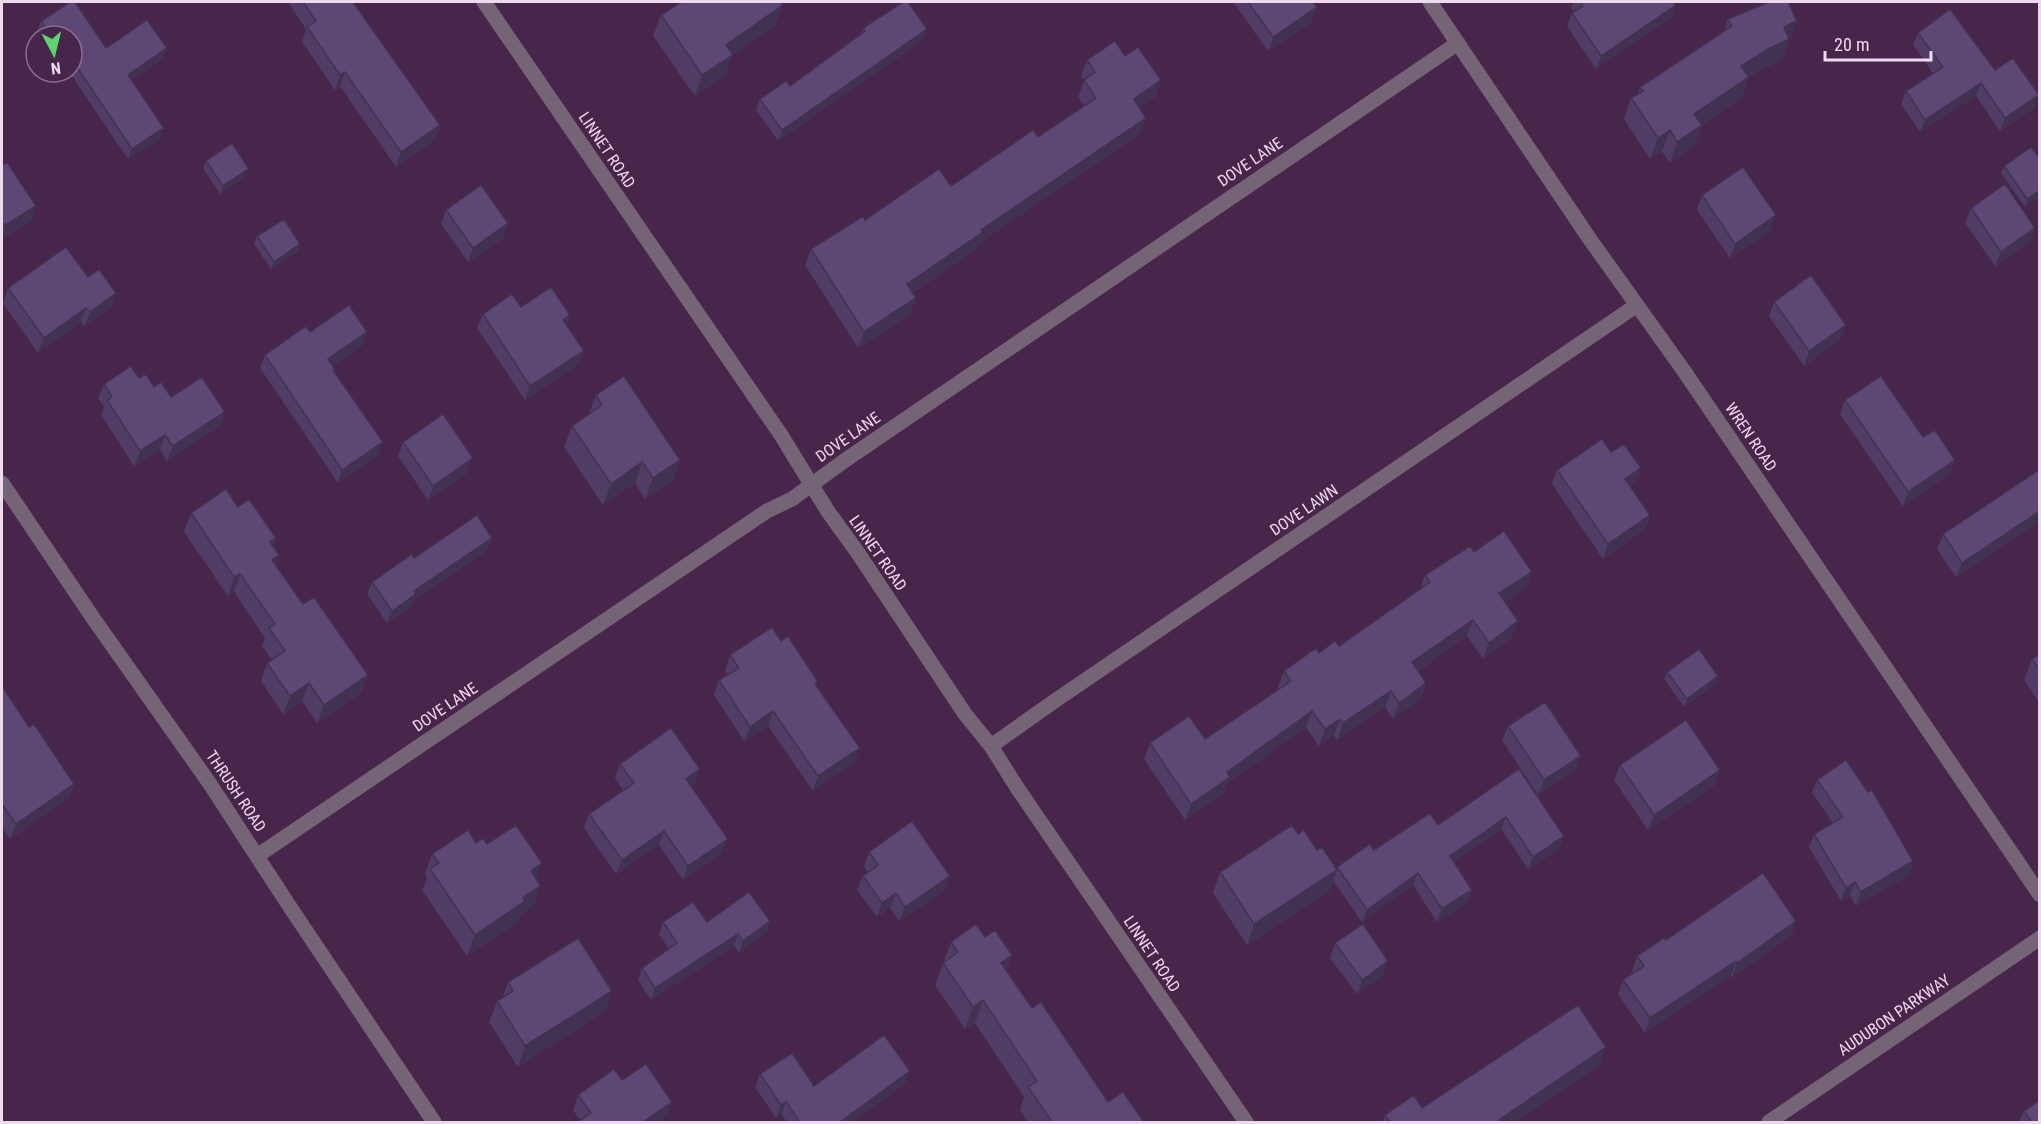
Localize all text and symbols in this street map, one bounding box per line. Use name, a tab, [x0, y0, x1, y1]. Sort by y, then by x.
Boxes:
north arrow	[24, 24, 84, 84]
scale bar	[1825, 24, 1932, 62]
text: 20 m	[1834, 34, 1869, 55]
text: N	[50, 58, 62, 78]
street label: LINNET ROAD	[575, 108, 639, 192]
street label: DOVE LANE	[1214, 133, 1286, 191]
street label: WREN ROAD	[1721, 399, 1781, 475]
street label: DOVE LANE	[812, 408, 884, 466]
street label: DOVE LAWN	[1266, 480, 1342, 540]
street label: LINNET ROAD	[845, 512, 911, 594]
street label: DOVE LANE	[409, 678, 481, 736]
street label: THRUSH ROAD	[202, 747, 270, 835]
street label: LINNET ROAD	[1120, 912, 1184, 996]
street label: AUDUBON PARKWAY	[1834, 970, 1954, 1060]

